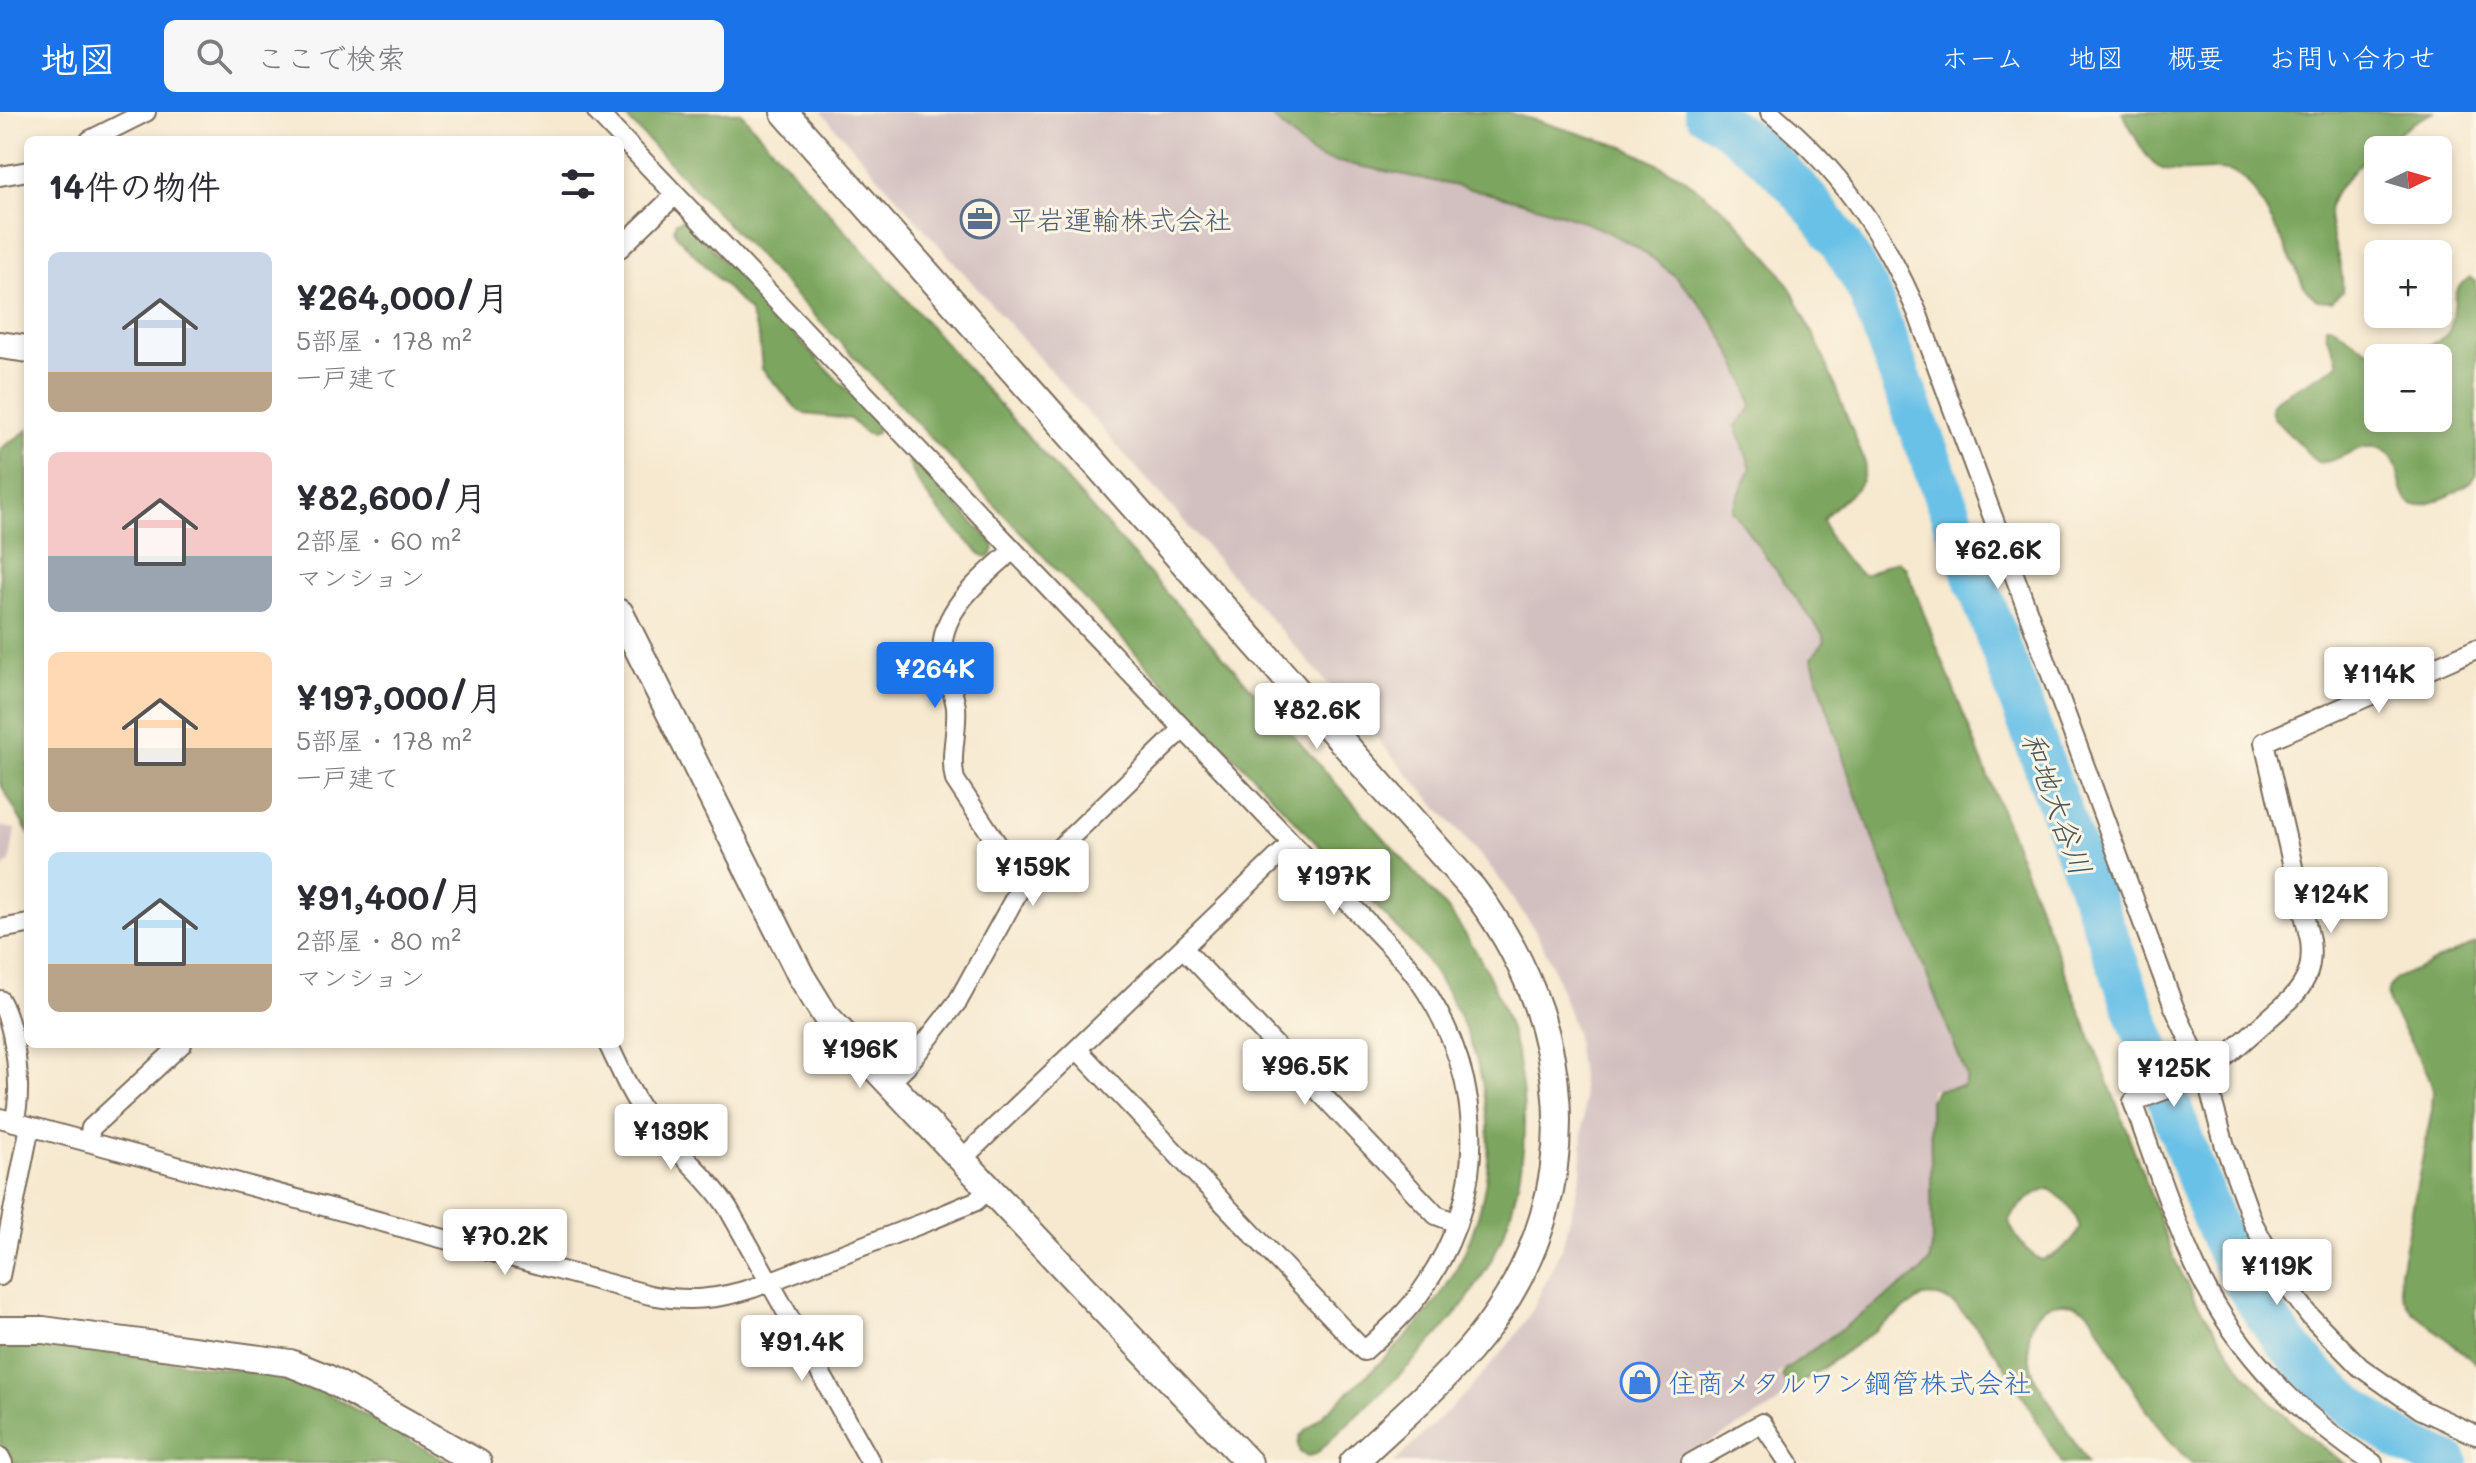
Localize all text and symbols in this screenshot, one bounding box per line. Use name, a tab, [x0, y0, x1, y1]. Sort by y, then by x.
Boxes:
search box	[164, 20, 724, 92]
text: 地図	[40, 33, 116, 83]
icon: search	[192, 34, 236, 78]
text: ここで検索	[256, 37, 406, 77]
text: ホーム	[1941, 39, 2024, 75]
text: 地図	[2068, 39, 2124, 75]
text: 概要	[2168, 39, 2224, 75]
text: お問い合わせ	[2268, 39, 2436, 75]
north arrow	[2364, 136, 2452, 224]
map controls	[2364, 136, 2452, 432]
icon: filters	[556, 162, 600, 206]
text: 14件の物件	[48, 163, 221, 208]
office icon: 平岩運輸株式会社	[959, 198, 1001, 240]
place label: 平岩運輸株式会社	[1008, 201, 1232, 237]
button: +	[2364, 240, 2452, 328]
text: ¥264,000/月	[296, 274, 509, 319]
icon: home	[112, 284, 208, 380]
text: 5部屋 · 178 m²	[296, 323, 472, 357]
button: −	[2364, 344, 2452, 432]
text: 一戸建て	[296, 360, 400, 394]
text: ¥82,600/月	[296, 474, 487, 519]
icon: home	[112, 484, 208, 580]
text: 2部屋 · 60 m²	[296, 523, 461, 557]
pin: ¥62.6K	[1933, 523, 2063, 591]
text: ¥62.6K	[1954, 532, 2042, 566]
text: マンション	[296, 560, 425, 594]
pin: ¥264K	[879, 642, 991, 710]
pin: ¥114K	[2323, 647, 2435, 715]
text: ¥264K	[895, 651, 975, 685]
text: ¥114K	[2342, 656, 2416, 690]
text: ¥197,000/月	[296, 674, 503, 719]
pin: ¥82.6K	[1252, 683, 1382, 751]
icon: home	[112, 684, 208, 780]
text: ¥82.6K	[1273, 692, 1361, 726]
text: 5部屋 · 178 m²	[296, 723, 472, 757]
water label: 和地大谷川	[2014, 726, 2102, 880]
text: 一戸建て	[296, 760, 400, 794]
pin: ¥159K	[977, 840, 1089, 908]
text: ¥159K	[995, 849, 1071, 883]
pin: ¥197K	[1278, 849, 1390, 917]
text: ¥197K	[1296, 858, 1372, 892]
pin: ¥124K	[2275, 867, 2387, 935]
text: ¥91,400/月	[296, 874, 483, 919]
text: ¥124K	[2293, 876, 2369, 910]
icon: home	[112, 884, 208, 980]
text: 2部屋 · 80 m²	[296, 923, 461, 957]
text: マンション	[296, 960, 425, 994]
pin: ¥196K	[804, 1022, 916, 1090]
text: ¥196K	[821, 1031, 899, 1065]
pin: ¥96.5K	[1240, 1039, 1370, 1107]
pin: ¥125K	[2118, 1041, 2230, 1109]
text: ¥96.5K	[1261, 1048, 1349, 1082]
text: ¥125K	[2136, 1050, 2212, 1084]
pin: ¥139K	[615, 1104, 727, 1172]
text: ¥139K	[633, 1113, 709, 1147]
pin: ¥70.2K	[440, 1209, 570, 1277]
text: ¥70.2K	[461, 1218, 549, 1252]
pin: ¥119K	[2221, 1239, 2333, 1307]
text: ¥119K	[2241, 1248, 2313, 1282]
pin: ¥91.4K	[737, 1315, 867, 1383]
text: ¥91.4K	[759, 1324, 845, 1358]
shop icon: 住商メタルワン鋼管株式会社	[1619, 1361, 1661, 1403]
place label: 住商メタルワン鋼管株式会社	[1668, 1364, 2031, 1400]

